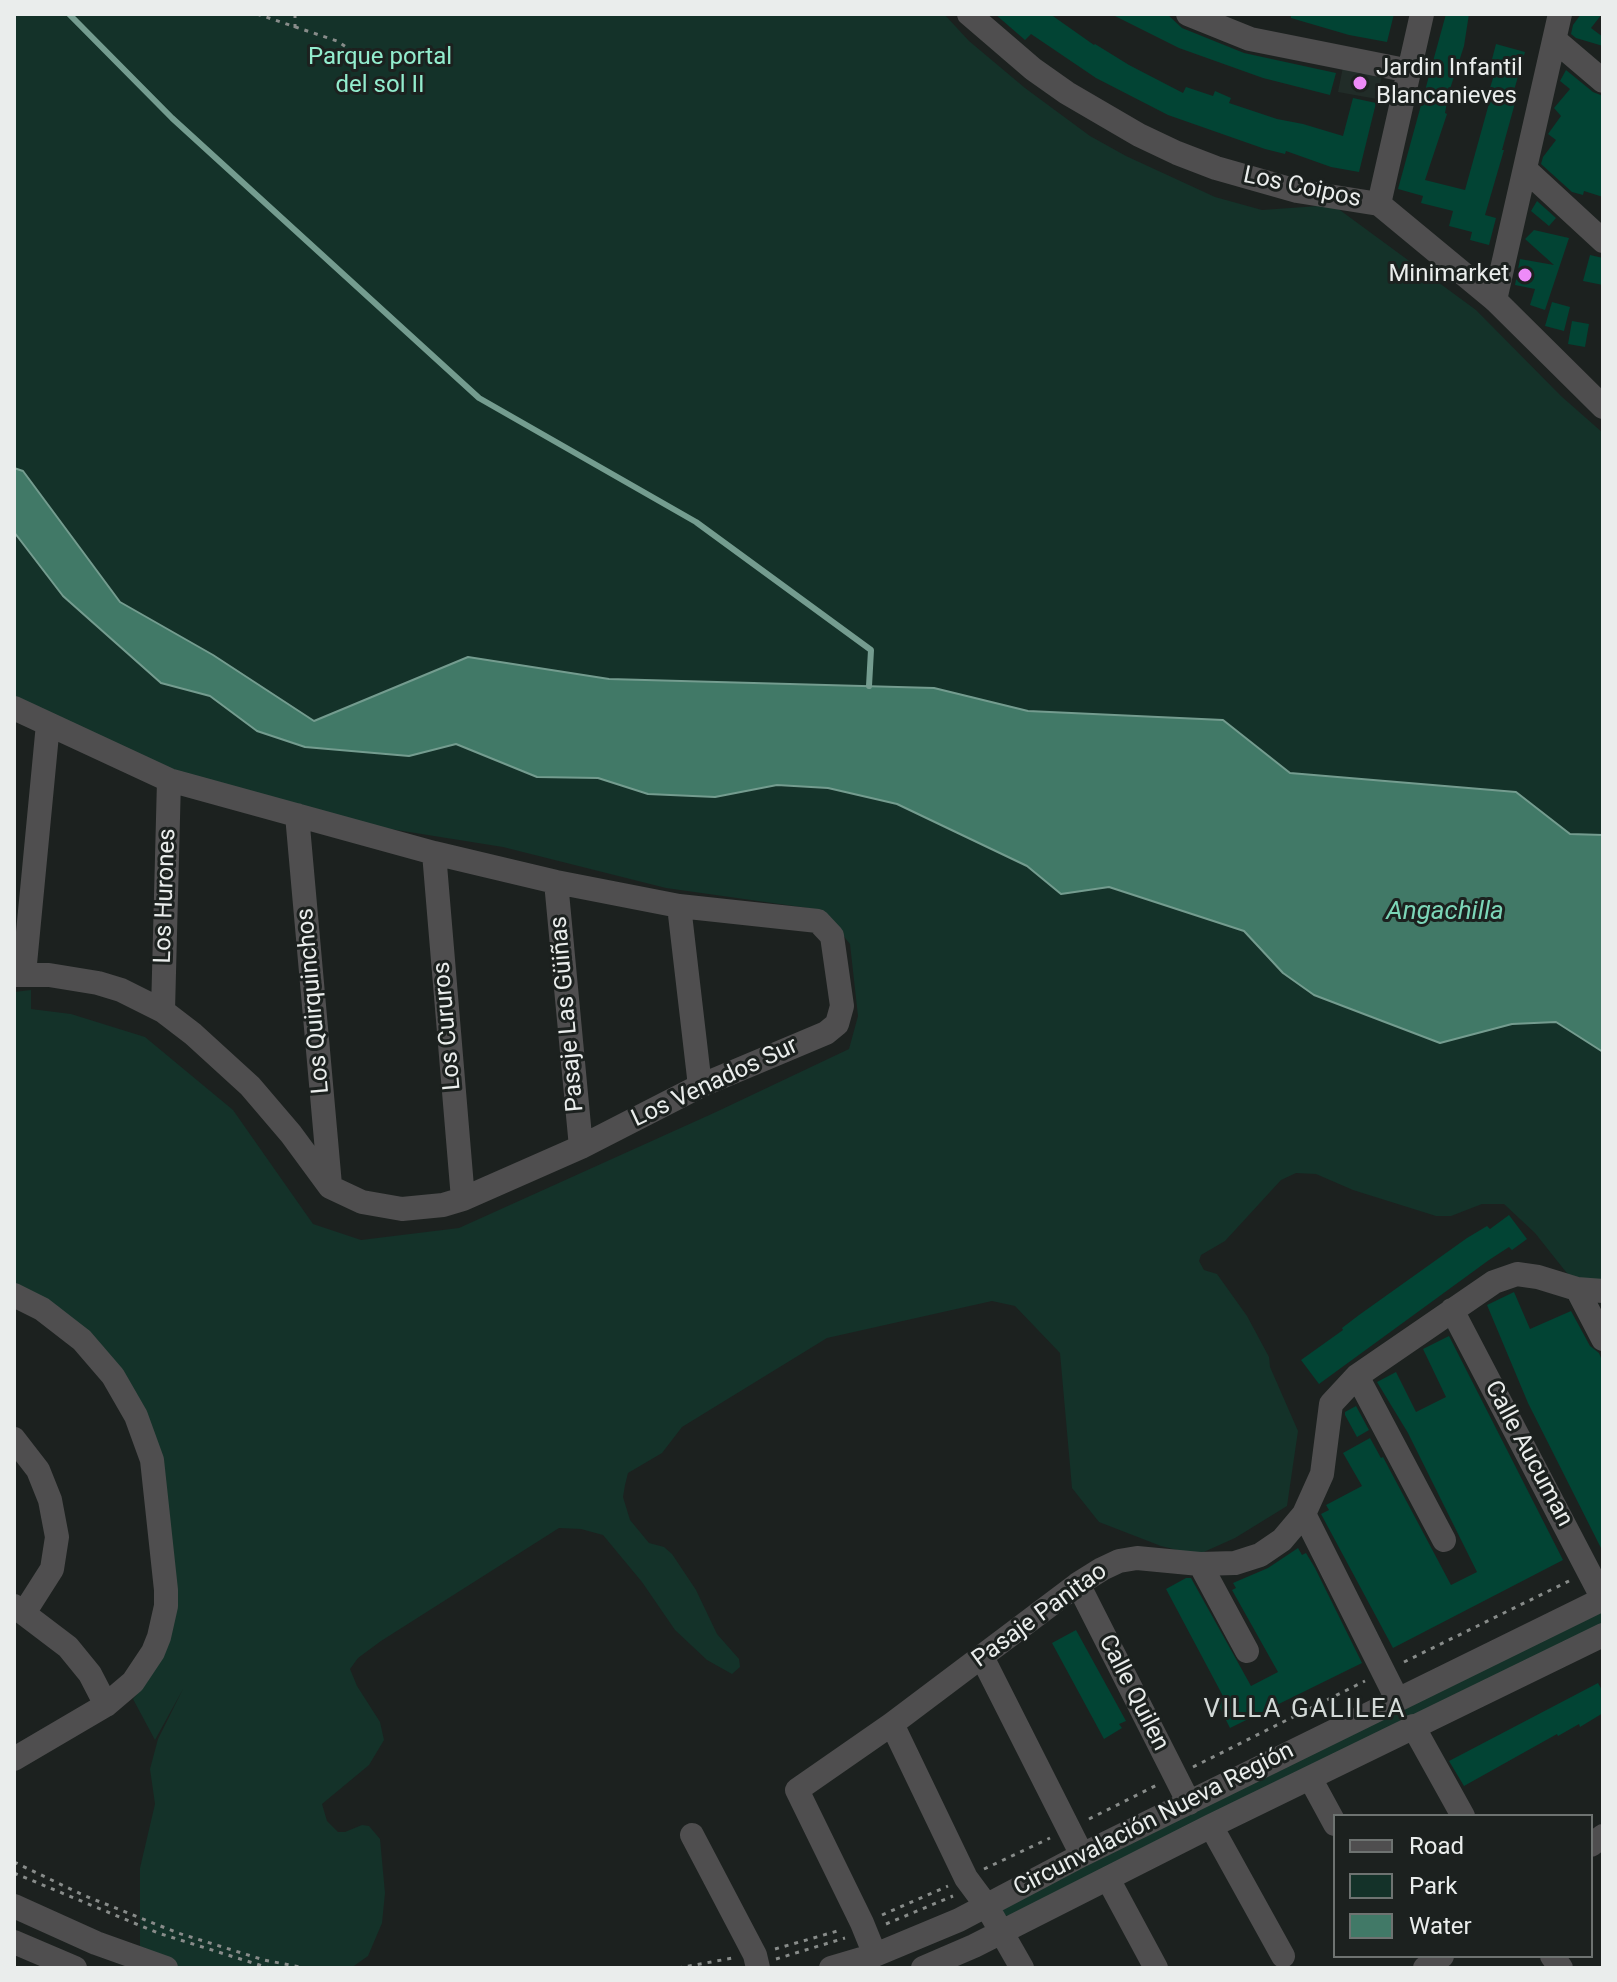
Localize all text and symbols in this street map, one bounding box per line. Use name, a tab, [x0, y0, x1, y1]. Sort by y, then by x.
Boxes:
park label: Parque portal del sol II	[308, 44, 452, 100]
place label: Jardin Infantil Blancanieves	[1376, 55, 1523, 111]
marker: Jardin Infantil Blancanieves	[1351, 74, 1369, 92]
street label: Los Coipos	[1240, 161, 1364, 215]
place label: Minimarket	[1388, 261, 1509, 289]
marker: Minimarket	[1516, 266, 1534, 284]
street label: Los Hurones	[149, 828, 183, 964]
water label: Angachilla	[1386, 896, 1504, 928]
street label: Los Quirquinchos	[292, 907, 336, 1095]
street label: Pasaje Las Güiñas	[545, 915, 591, 1113]
street label: Los Cururos	[428, 960, 468, 1092]
street label: Los Venados Sur	[627, 1032, 803, 1134]
street label: Calle Aucuman	[1478, 1376, 1578, 1532]
street label: Pasaje Panitao	[967, 1557, 1113, 1675]
street label: Calle Quilen	[1091, 1630, 1175, 1756]
district label: VILLA GALILEA	[1204, 1694, 1406, 1726]
street label: Circunvalación Nueva Región	[1009, 1737, 1299, 1903]
legend	[1333, 1814, 1593, 1958]
text: Road	[1409, 1832, 1464, 1860]
text: Park	[1409, 1872, 1457, 1900]
text: Water	[1409, 1912, 1472, 1940]

